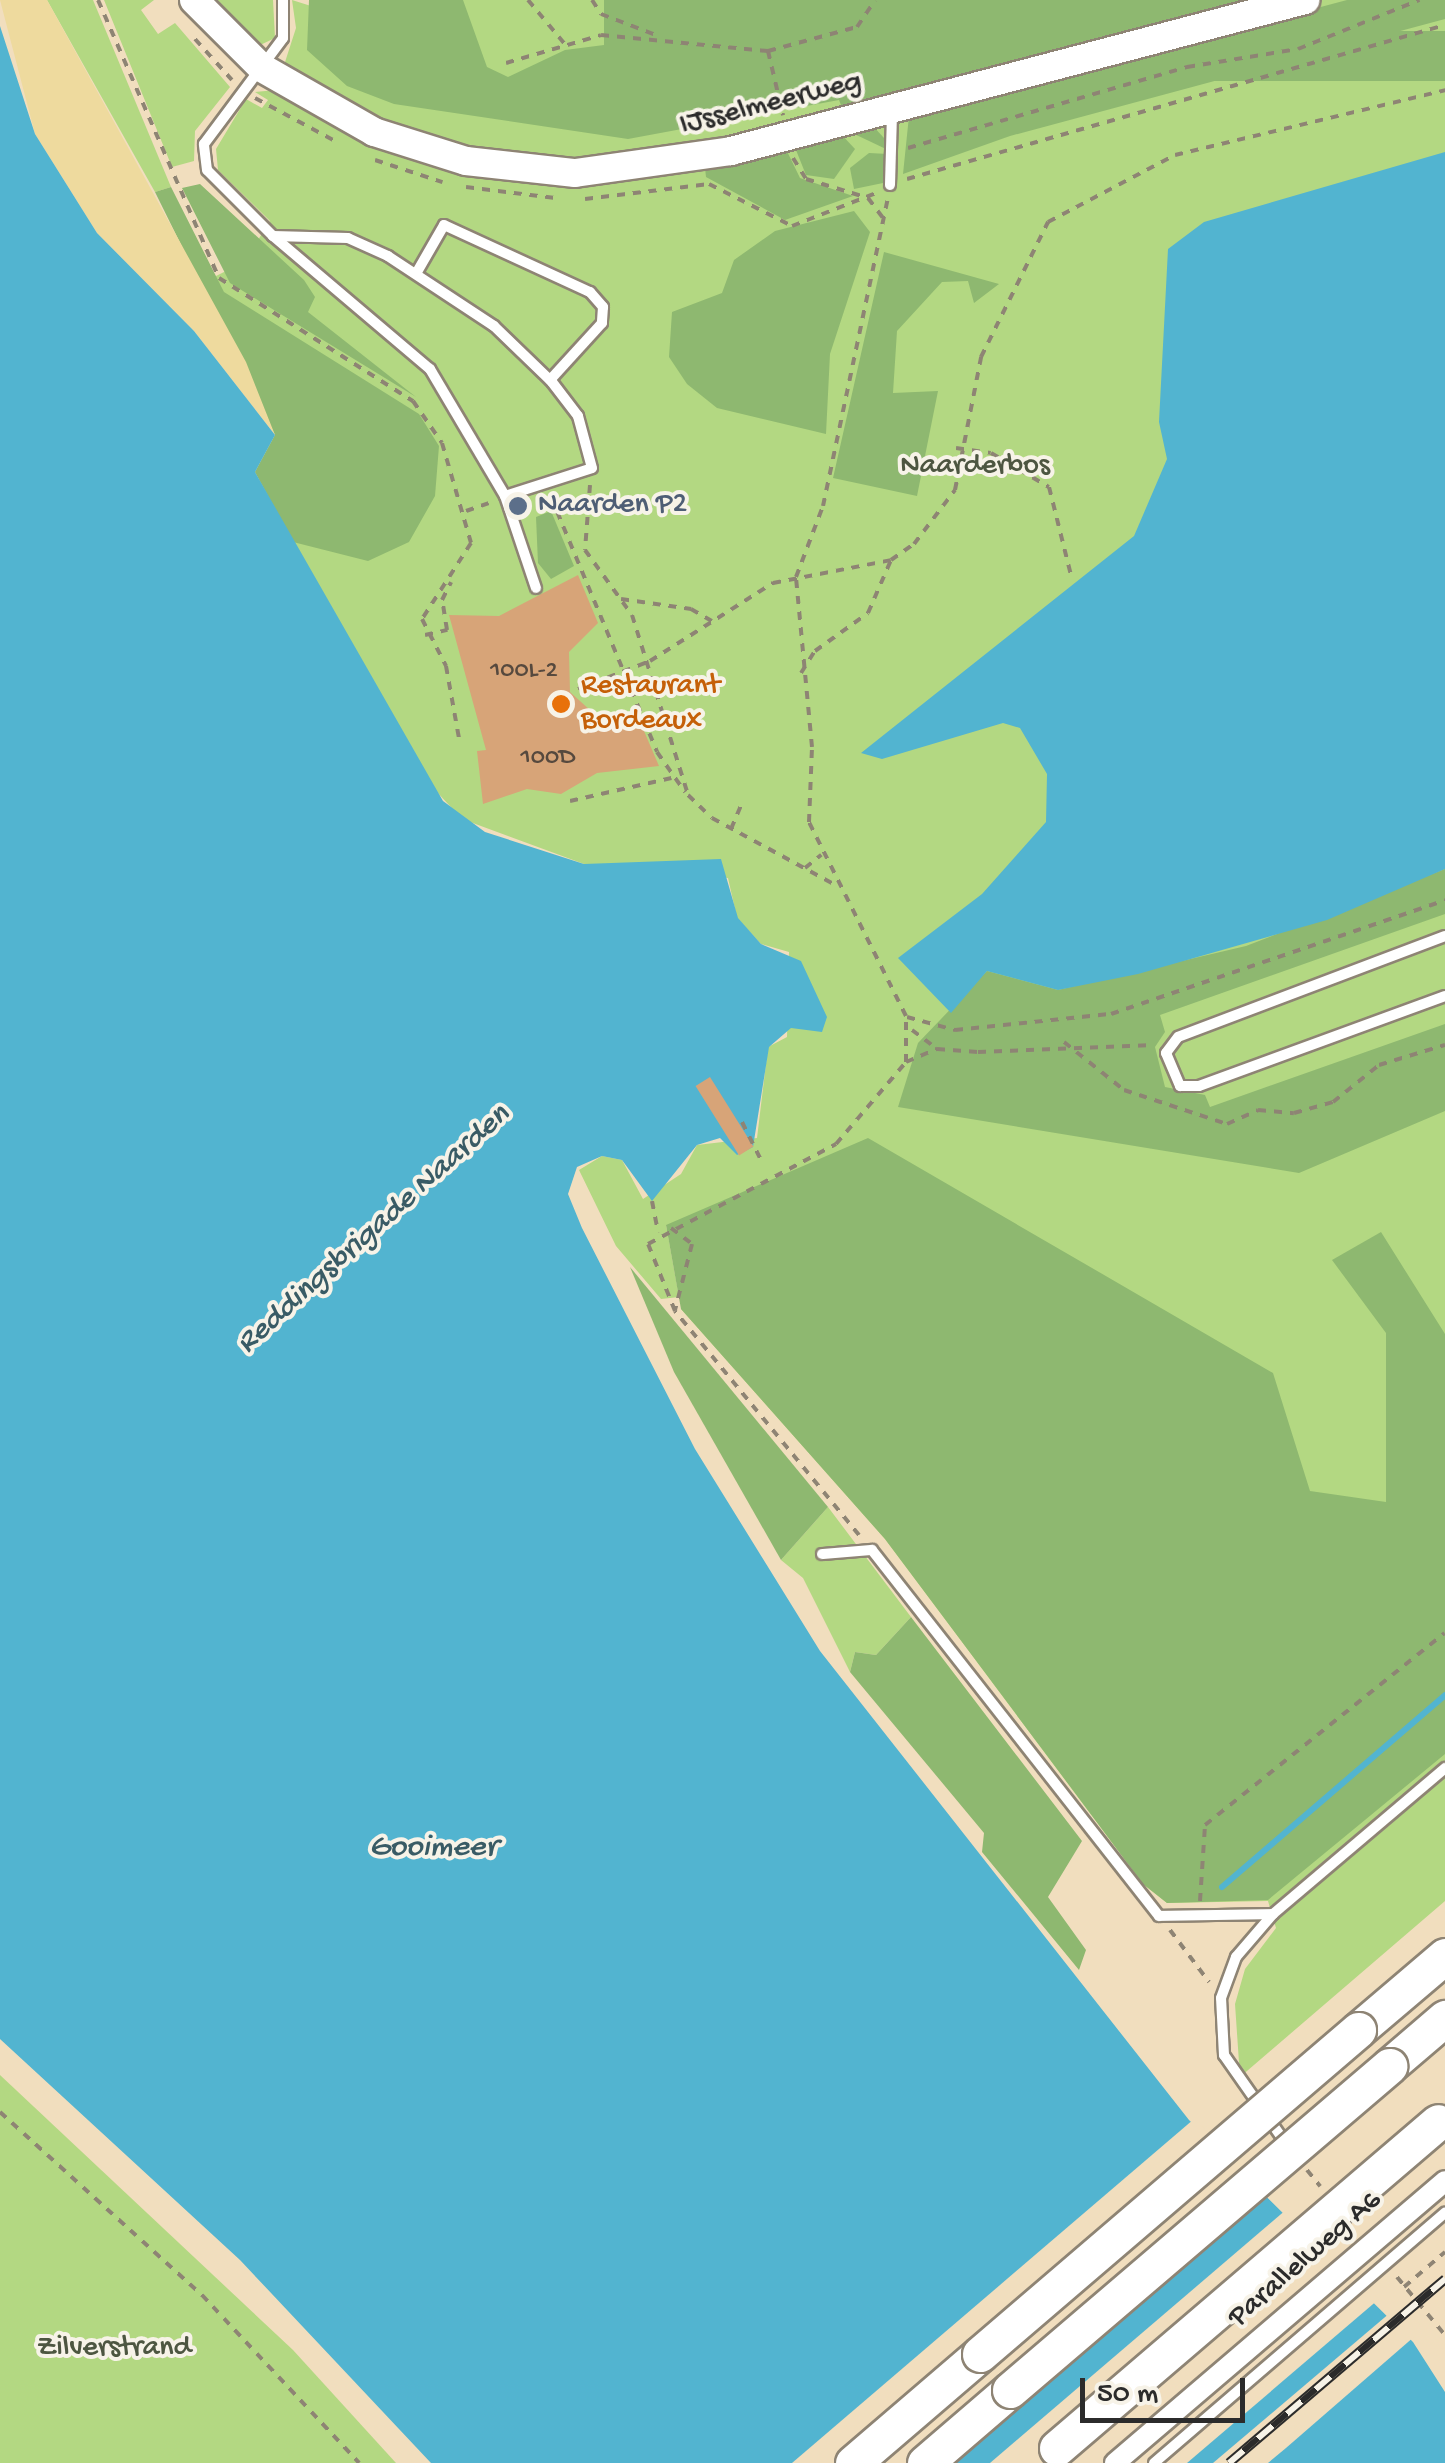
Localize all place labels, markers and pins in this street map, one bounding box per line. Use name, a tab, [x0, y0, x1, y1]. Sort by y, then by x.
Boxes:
place label: Naarden P2	[538, 488, 687, 524]
marker: Naarden P2	[507, 495, 529, 517]
place label: Restaurant Bordeaux	[581, 669, 720, 740]
marker: Restaurant Bordeaux	[550, 693, 572, 715]

